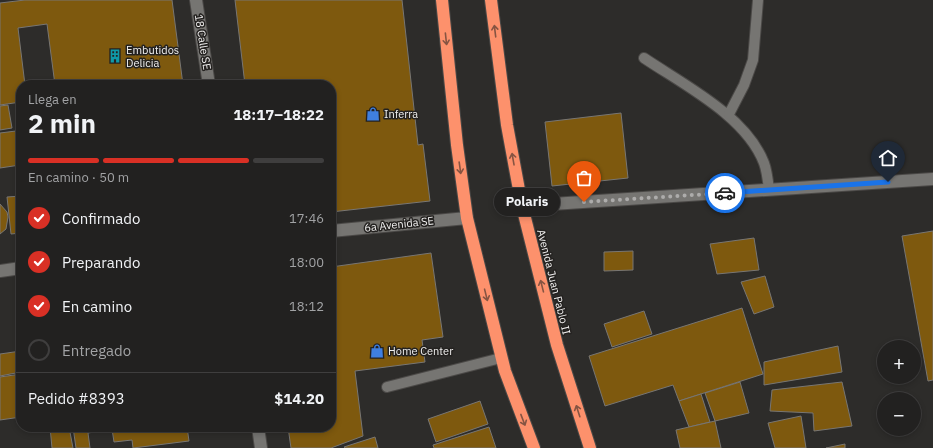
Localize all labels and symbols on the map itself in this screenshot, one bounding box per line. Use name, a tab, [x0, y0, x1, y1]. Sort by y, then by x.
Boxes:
street label: 18 Calle SE	[192, 13, 214, 71]
one-way arrow	[491, 25, 499, 38]
one-way arrow	[442, 32, 450, 45]
place label: Embutidos Delicia	[126, 43, 179, 70]
building icon: Embutidos Delicia	[107, 48, 123, 64]
shop icon: Inferra	[365, 106, 381, 122]
place label: Inferra	[384, 107, 418, 121]
pin	[871, 141, 905, 182]
one-way arrow	[509, 153, 517, 166]
one-way arrow	[456, 161, 464, 174]
pin	[567, 161, 601, 202]
courier	[705, 173, 745, 213]
callout: Polaris	[494, 188, 560, 216]
street label: 6a Avenida SE	[363, 213, 435, 235]
street label: Avenida Juan Pablo II	[534, 228, 574, 336]
one-way arrow	[538, 280, 545, 293]
one-way arrow	[483, 288, 491, 301]
shop icon: Home Center	[369, 343, 385, 359]
place label: Home Center	[388, 344, 453, 358]
one-way arrow	[574, 405, 582, 417]
one-way arrow	[520, 413, 528, 425]

